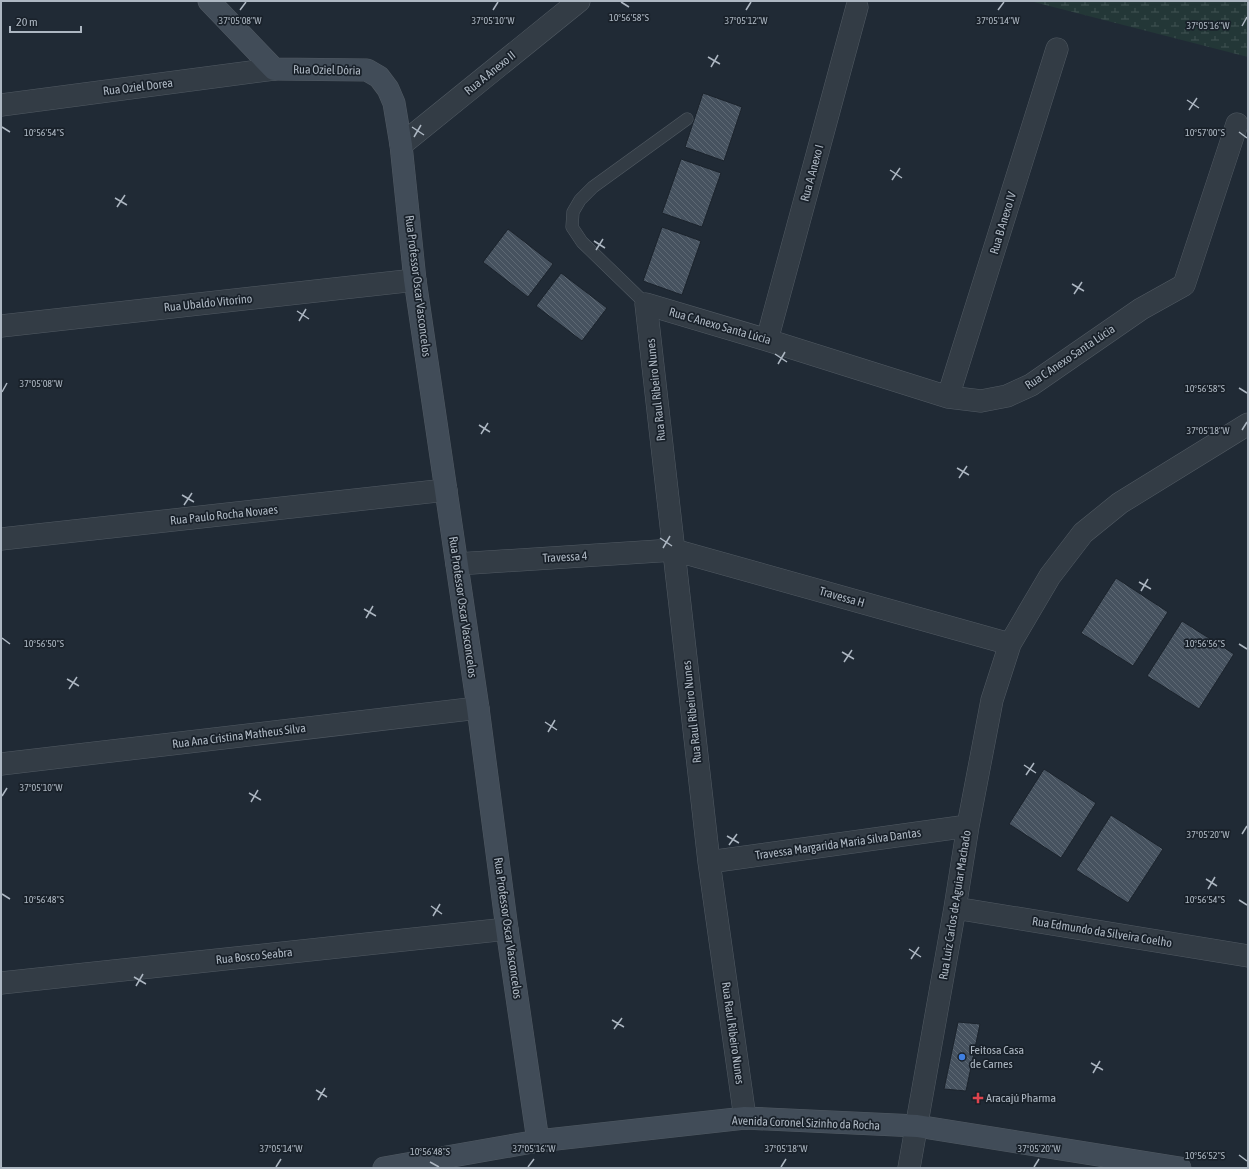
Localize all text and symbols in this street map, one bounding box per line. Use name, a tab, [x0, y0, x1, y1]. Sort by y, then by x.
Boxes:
scale bar	[10, 8, 81, 34]
text: 10°56'58"S	[609, 12, 649, 23]
text: 20 m	[16, 15, 38, 29]
text: 37°05'08"W	[218, 15, 262, 26]
text: 37°05'10"W	[471, 15, 515, 26]
text: 37°05'12"W	[724, 15, 768, 26]
text: 37°05'14"W	[976, 15, 1020, 26]
text: 37°05'16"W	[1186, 20, 1230, 31]
street label: Rua A Anexo II	[462, 48, 518, 98]
street label: Rua Oziel Dória	[293, 62, 361, 78]
street label: Rua Oziel Dorea	[102, 76, 174, 98]
text: 10°56'54"S	[24, 127, 64, 138]
text: 10°57'00"S	[1185, 127, 1225, 138]
street label: Rua A Anexo I	[798, 143, 826, 203]
street label: Rua B Anexo IV	[987, 190, 1019, 256]
street label: Rua Professor Oscar Vasconcelos	[402, 214, 434, 358]
street label: Rua Ubaldo Vitorino	[163, 291, 253, 315]
street label: Rua C Anexo Santa Lúcia	[667, 305, 773, 347]
street label: Rua C Anexo Santa Lúcia	[1022, 322, 1118, 392]
street label: Rua Raul Ribeiro Nunes	[644, 338, 668, 442]
text: 37°05'08"W	[19, 378, 63, 389]
text: 10°56'58"S	[1185, 383, 1225, 394]
text: 37°05'18"W	[1186, 425, 1230, 436]
street label: Rua Paulo Rocha Novaes	[169, 502, 279, 528]
street label: Rua Professor Oscar Vasconcelos	[446, 535, 480, 679]
street label: Travessa 4	[542, 549, 588, 565]
street label: Travessa H	[818, 584, 866, 610]
text: 10°56'50"S	[24, 638, 64, 649]
text: 10°56'56"S	[1185, 638, 1225, 649]
street label: Rua Raul Ribeiro Nunes	[680, 660, 704, 764]
street label: Rua Ana Cristina Matheus Silva	[171, 721, 307, 751]
text: 37°05'10"W	[19, 782, 63, 793]
street label: Travessa Margarida Maria Silva Dantas	[754, 825, 922, 863]
street label: Rua Luiz Carlos de Aguiar Machado	[936, 829, 974, 981]
text: 37°05'20"W	[1186, 829, 1230, 840]
street label: Rua Professor Oscar Vasconcelos	[491, 856, 525, 1000]
text: 10°56'48"S	[24, 894, 64, 905]
text: 10°56'54"S	[1185, 894, 1225, 905]
street label: Rua Edmundo da Silveira Coelho	[1031, 914, 1173, 950]
street label: Rua Bosco Seabra	[215, 945, 293, 967]
street label: Rua Raul Ribeiro Nunes	[719, 981, 747, 1085]
place label: Feitosa Casa de Carnes	[970, 1043, 1024, 1071]
marker: Feitosa Casa de Carnes	[957, 1052, 967, 1062]
place label: Aracajú Pharma	[986, 1091, 1056, 1105]
marker: Aracajú Pharma	[973, 1093, 983, 1103]
street label: Avenida Coronel Sizinho da Rocha	[732, 1113, 880, 1133]
text: 37°05'14"W	[259, 1143, 303, 1154]
text: 37°05'16"W	[512, 1143, 556, 1154]
text: 37°05'18"W	[764, 1143, 808, 1154]
text: 37°05'20"W	[1017, 1143, 1061, 1154]
text: 10°56'48"S	[410, 1146, 450, 1157]
text: 10°56'52"S	[1185, 1150, 1225, 1161]

